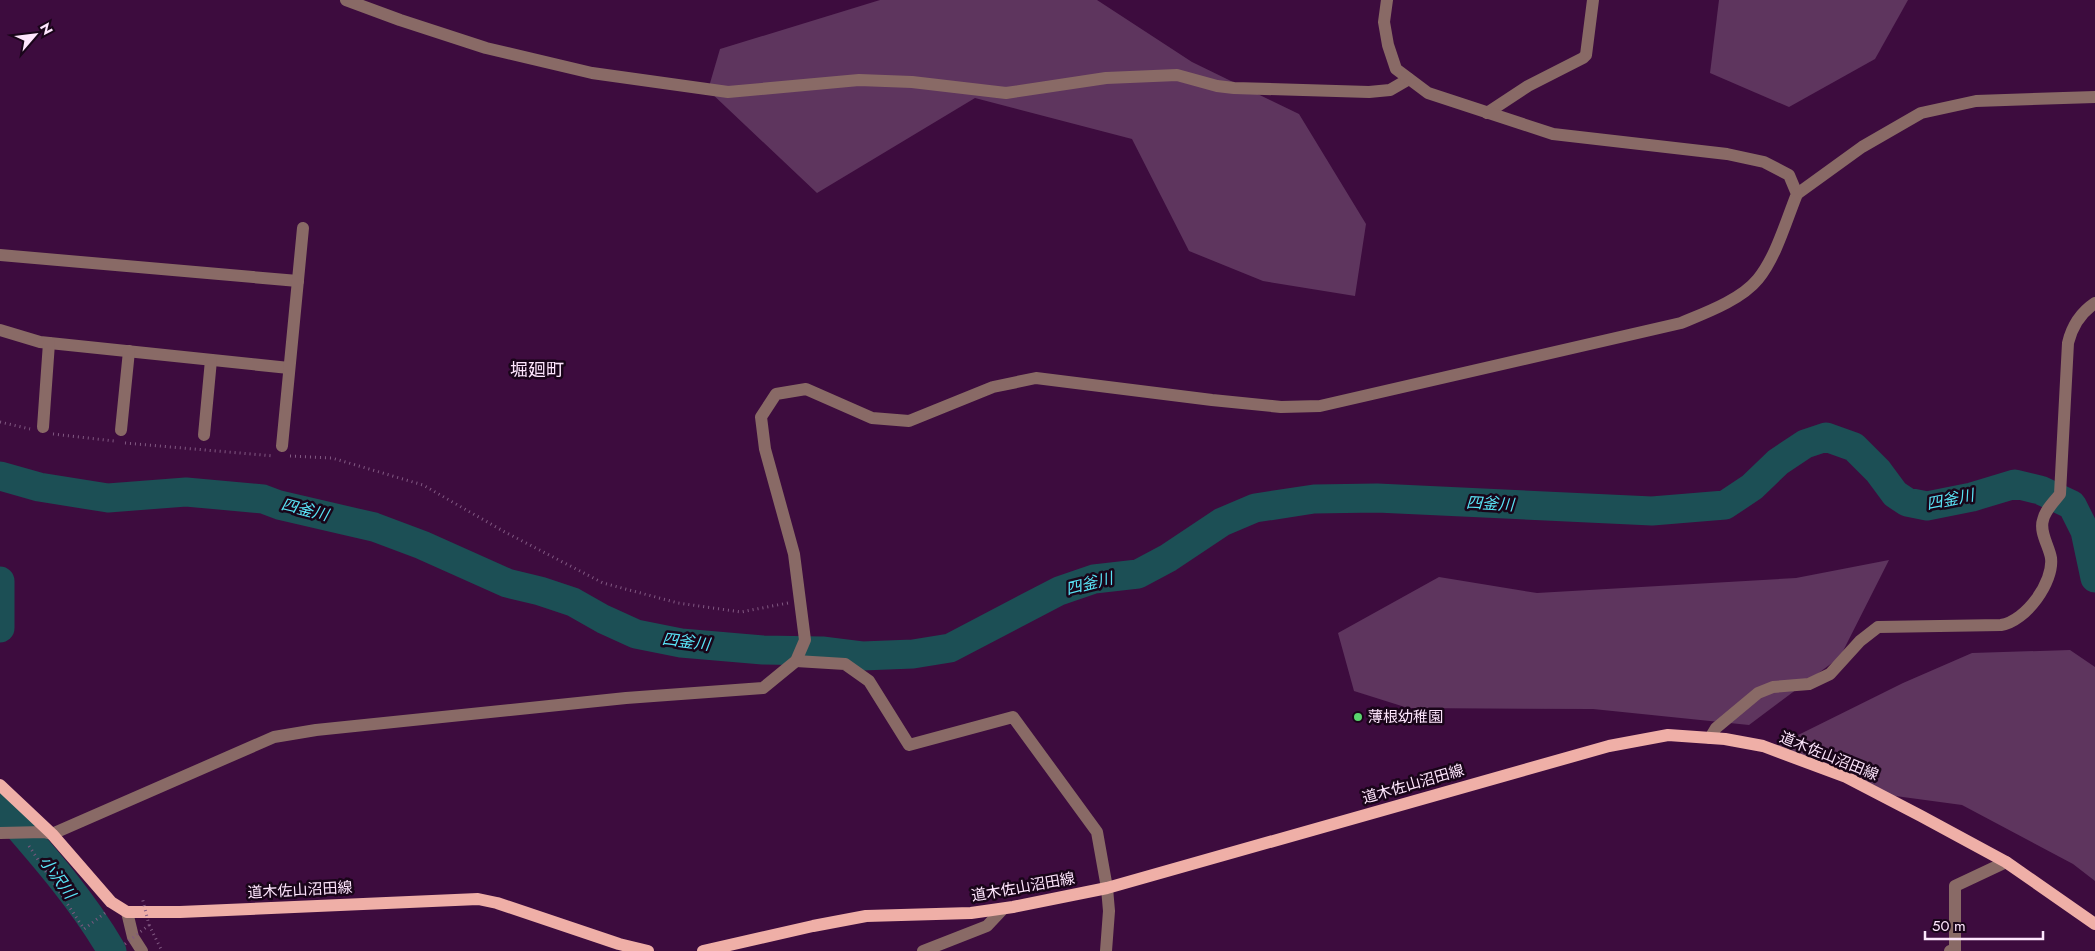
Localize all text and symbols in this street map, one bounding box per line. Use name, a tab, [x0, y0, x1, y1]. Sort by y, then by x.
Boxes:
north arrow	[10, 10, 60, 60]
text: N	[35, 19, 58, 39]
district label: 堀廻町	[510, 357, 564, 383]
water label: 四釜川	[1924, 483, 1978, 515]
water label: 四釜川	[1465, 491, 1517, 516]
water label: 四釜川	[279, 493, 333, 527]
water label: 四釜川	[1063, 566, 1117, 600]
water label: 四釜川	[661, 627, 713, 656]
place label: 薄根幼稚園	[1368, 706, 1443, 728]
marker: 薄根幼稚園	[1352, 711, 1364, 723]
street label: 道木佐山沼田線	[1776, 726, 1882, 786]
street label: 道木佐山沼田線	[1359, 759, 1467, 809]
water label: 小沢川	[34, 851, 82, 905]
street label: 道木佐山沼田線	[969, 867, 1077, 907]
street label: 道木佐山沼田線	[247, 876, 353, 904]
scale bar	[1925, 908, 2042, 940]
text: 50 m	[1932, 915, 1966, 937]

